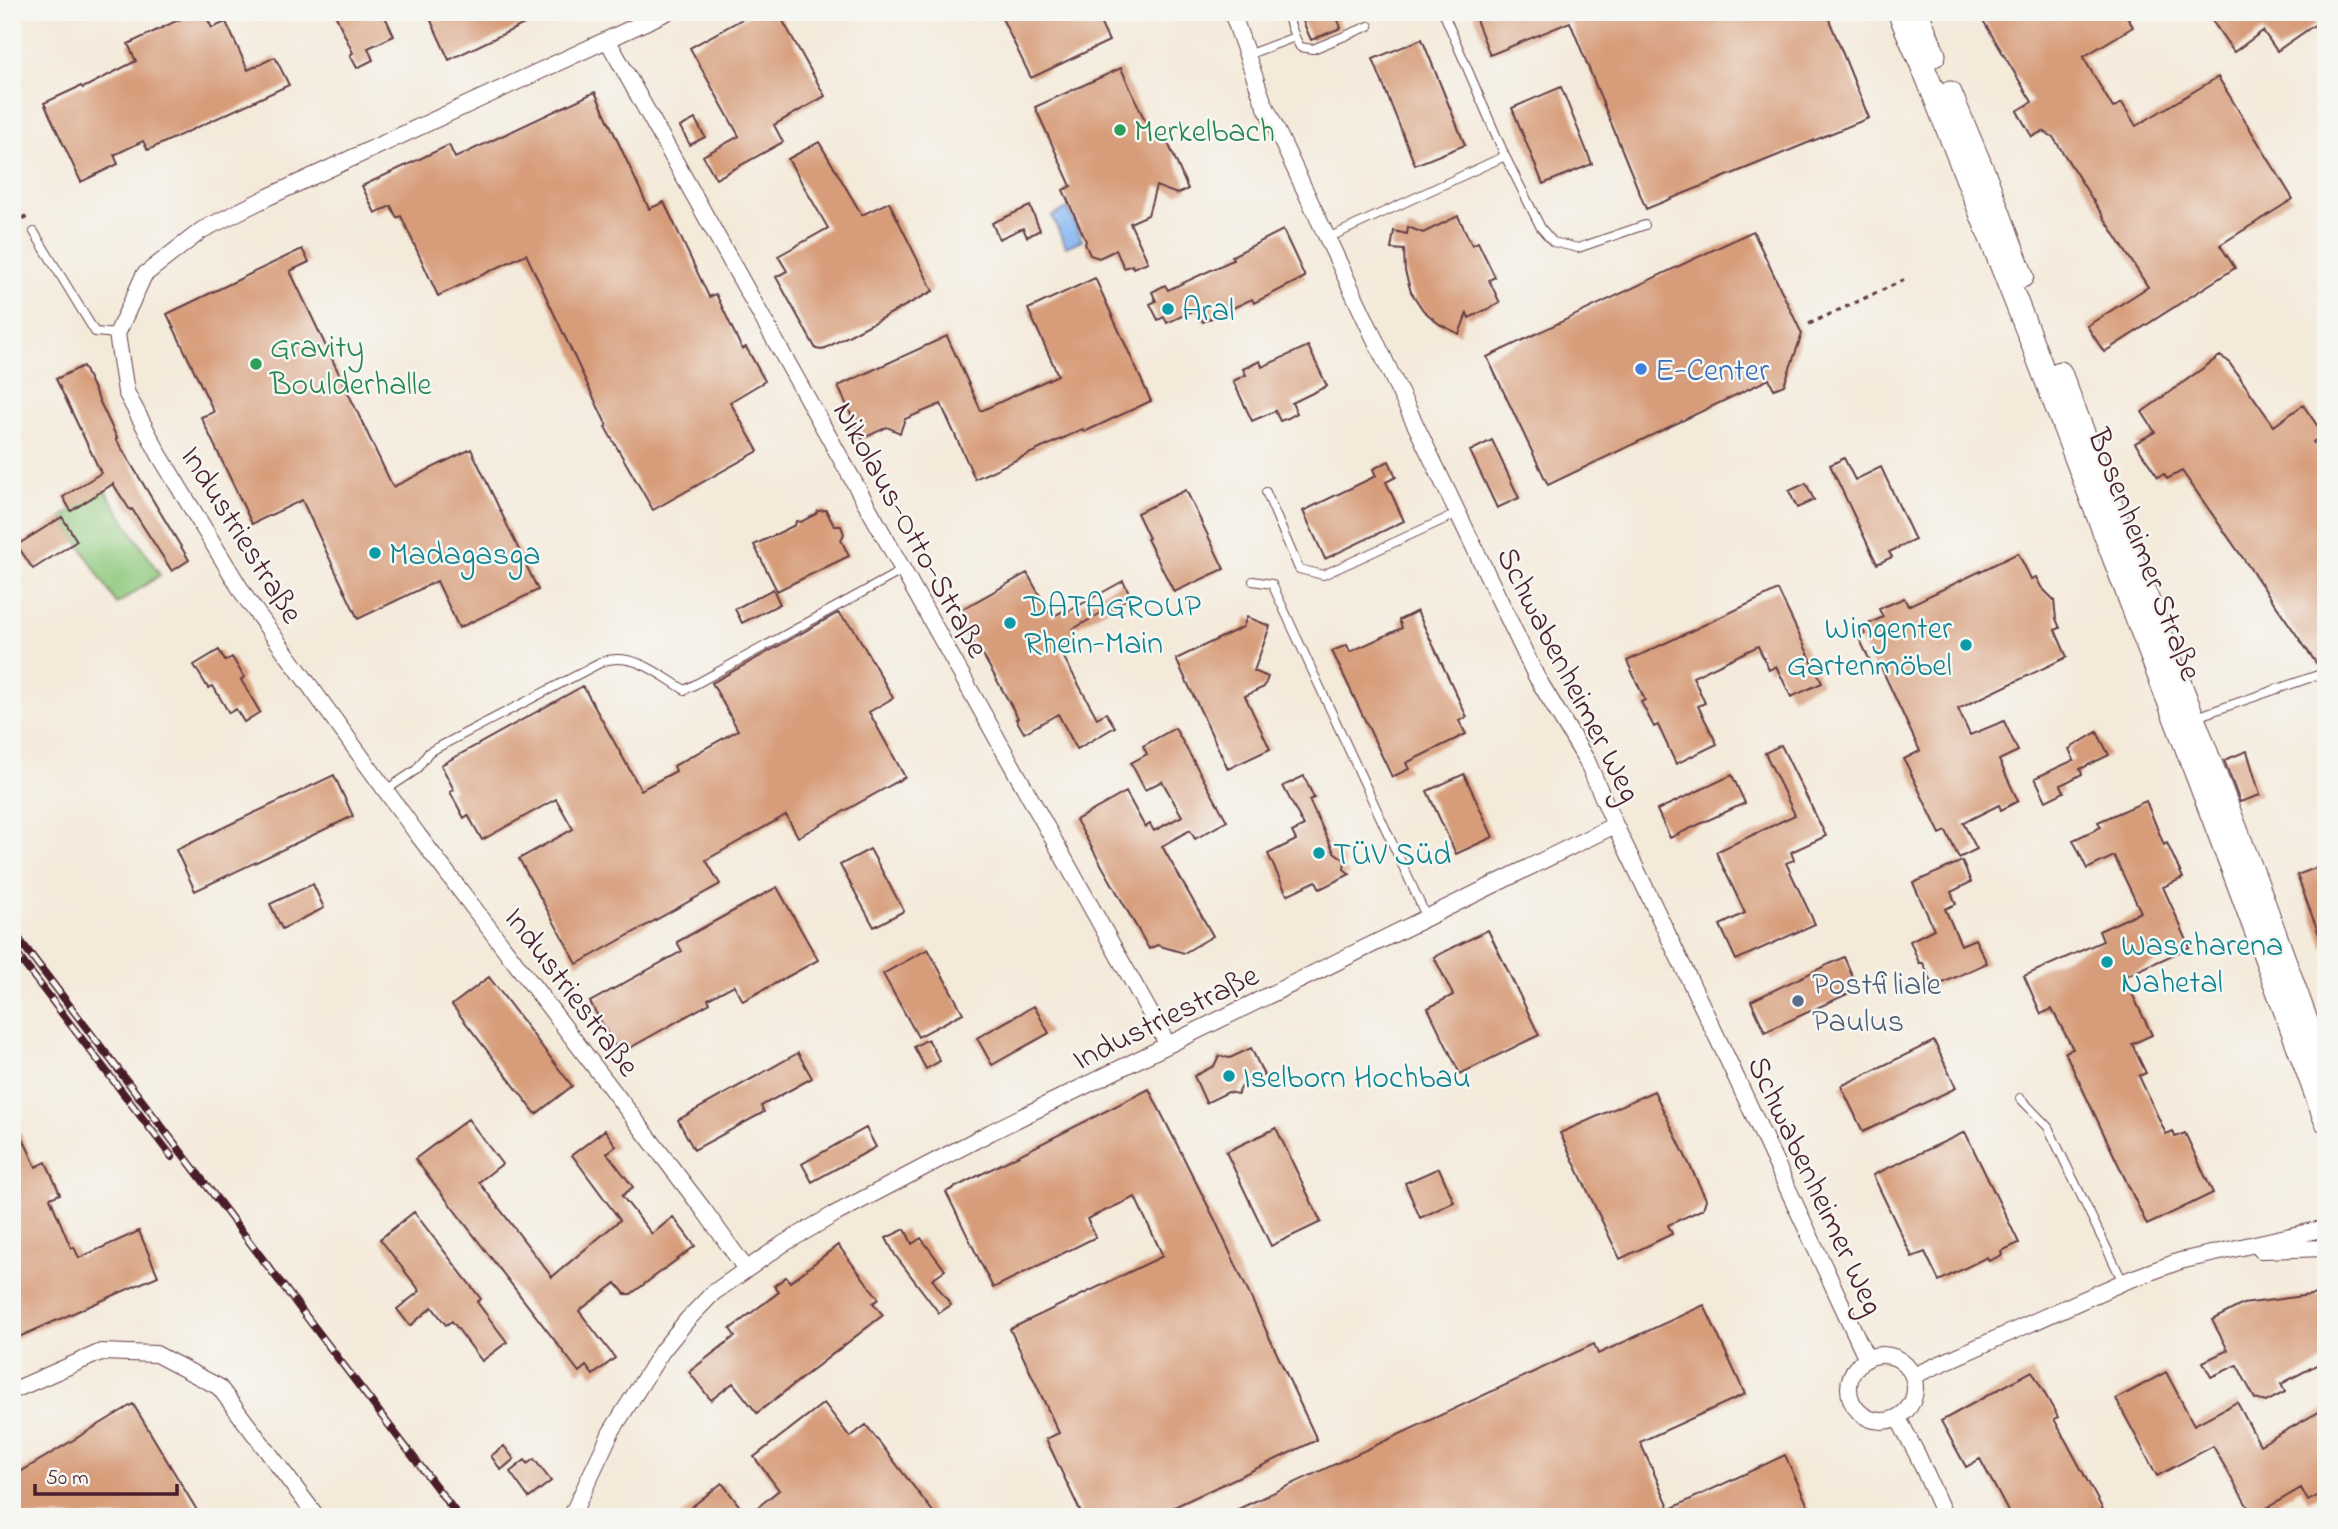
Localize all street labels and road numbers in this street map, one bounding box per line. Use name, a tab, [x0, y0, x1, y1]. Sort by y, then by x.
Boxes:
street label: Nikolaus-Otto-Straße	[819, 394, 999, 668]
street label: Bosenheimer Straße	[2073, 421, 2213, 689]
street label: Industriestraße	[167, 438, 314, 634]
street label: Schwabenheimer Weg	[1482, 540, 1652, 812]
street label: Industriestraße	[491, 898, 650, 1088]
street label: Industriestraße	[1066, 953, 1268, 1085]
street label: Schwabenheimer Weg	[1733, 1049, 1895, 1324]

